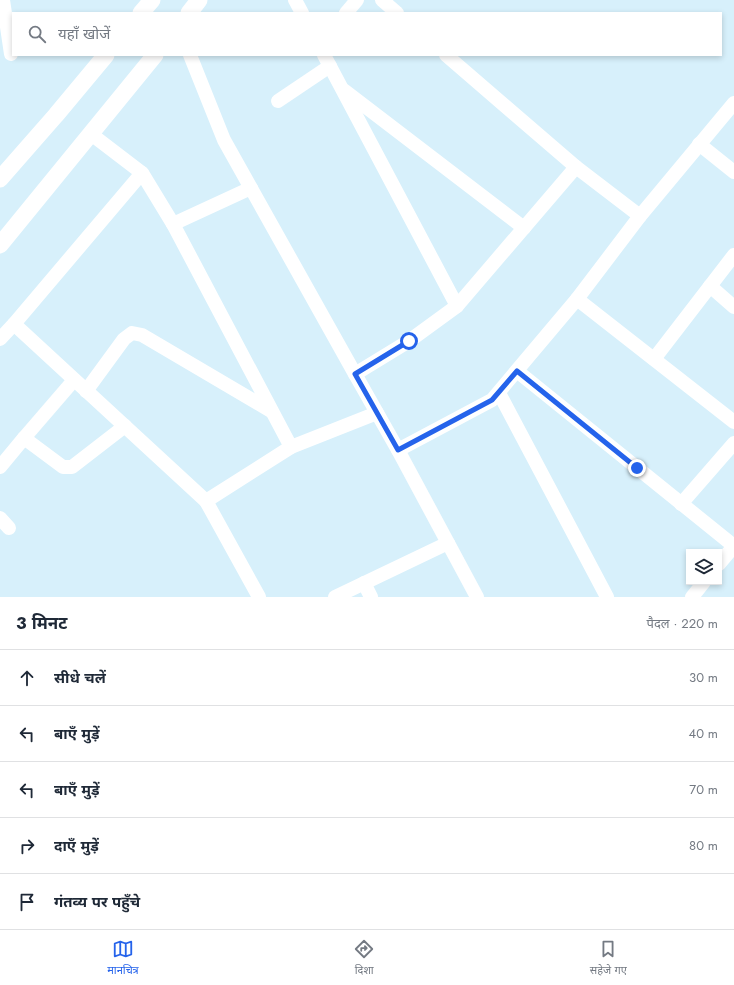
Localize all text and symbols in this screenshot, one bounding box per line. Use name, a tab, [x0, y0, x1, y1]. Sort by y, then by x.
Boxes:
search box	[12, 12, 722, 56]
icon: search	[26, 23, 48, 45]
text: यहाँ खोजें	[58, 23, 110, 45]
route start	[400, 332, 418, 350]
route end	[628, 459, 646, 477]
map controls	[686, 549, 722, 585]
button: layers	[686, 549, 722, 585]
text: 3 मिनट	[16, 611, 67, 635]
text: पैदल · 220 m	[647, 614, 718, 633]
icon: ahead	[16, 667, 38, 689]
text: सीधे चलें	[54, 667, 106, 689]
text: 30 m	[689, 668, 718, 687]
icon: left	[16, 723, 38, 745]
text: बाएँ मुड़ें	[54, 723, 100, 745]
text: 40 m	[689, 724, 718, 743]
icon: left	[16, 779, 38, 801]
text: बाएँ मुड़ें	[54, 779, 100, 801]
text: 70 m	[689, 780, 718, 799]
icon: right	[16, 835, 38, 857]
text: दाएँ मुड़ें	[54, 835, 99, 857]
text: 80 m	[689, 836, 718, 855]
icon: arrive	[16, 891, 38, 913]
text: गंतव्य पर पहुँचे	[54, 891, 140, 913]
tab: मानचित्र	[107, 938, 139, 978]
tab: दिशा	[353, 938, 375, 978]
tab: सहेजे गए	[590, 938, 627, 978]

